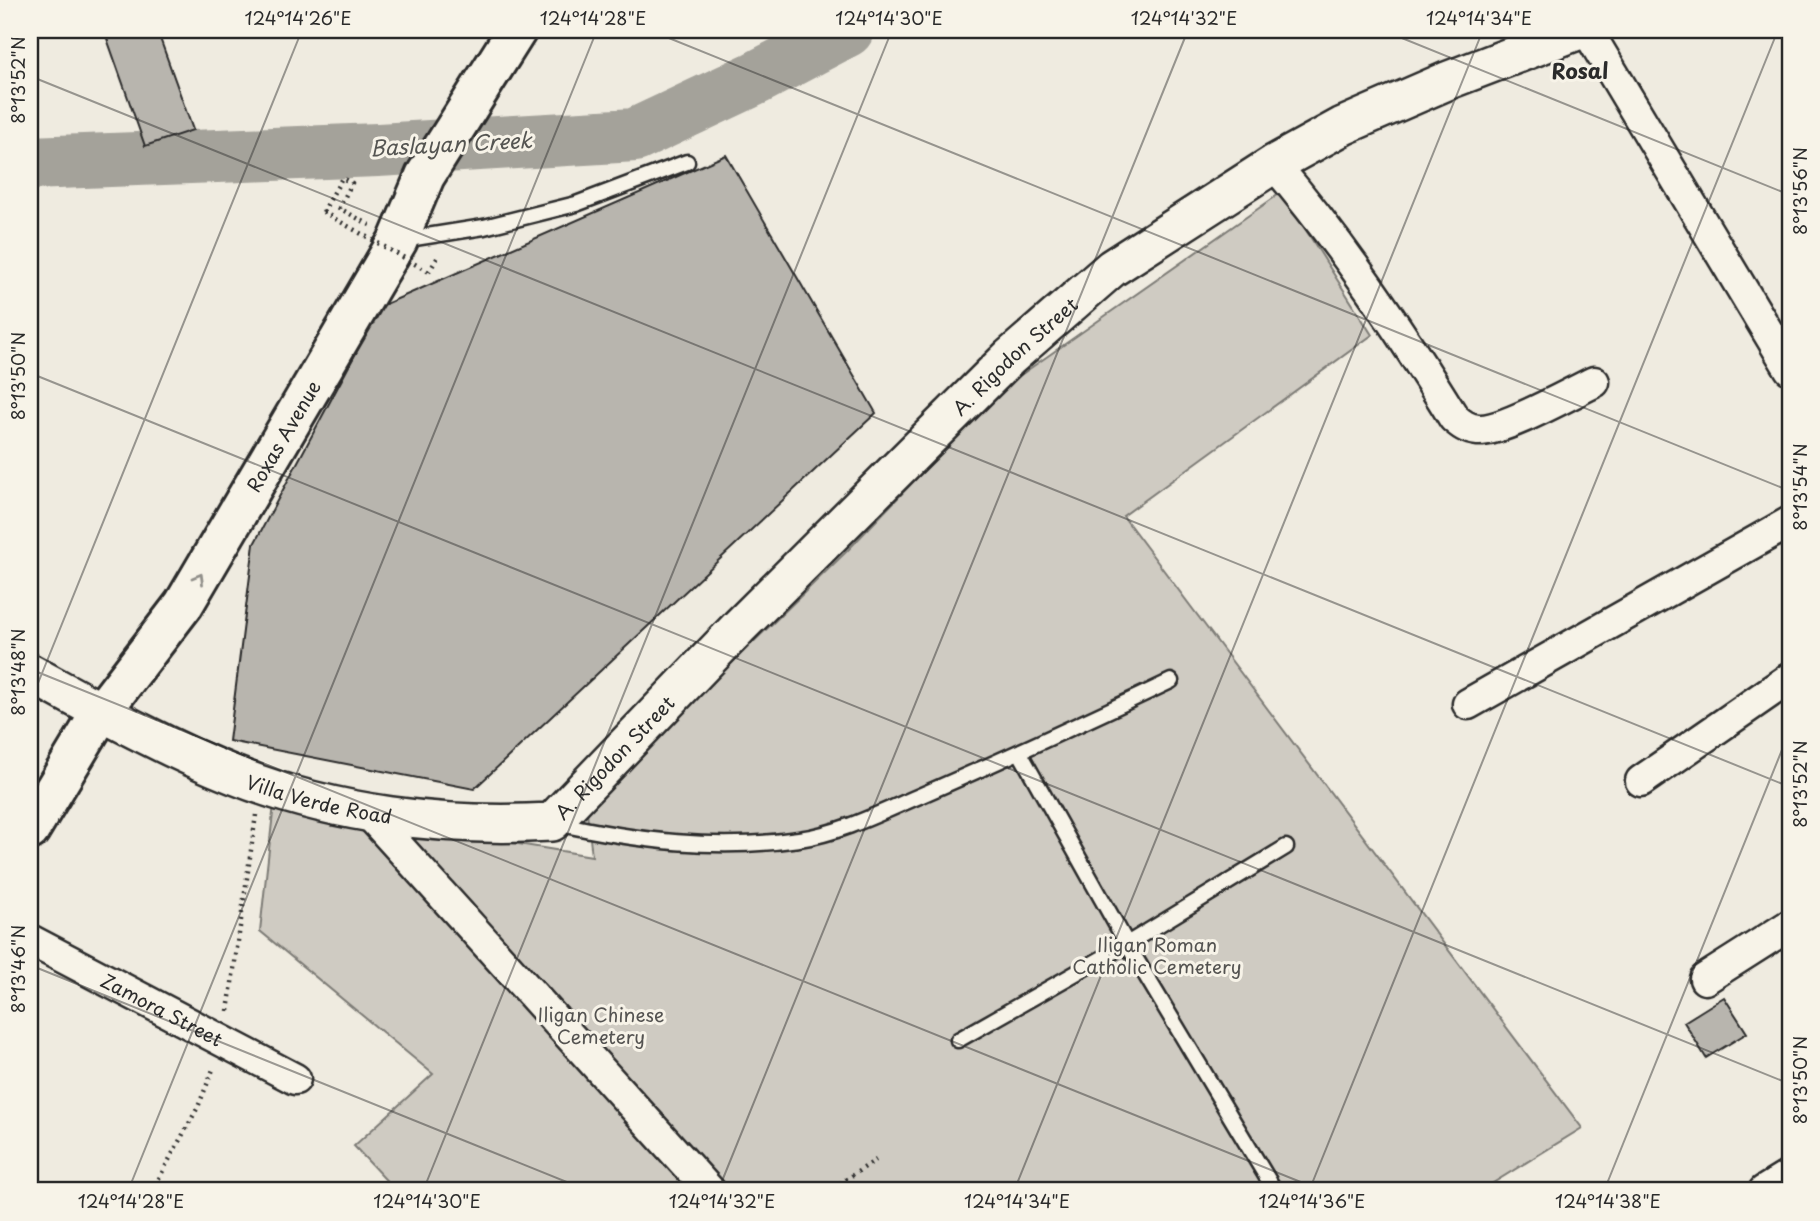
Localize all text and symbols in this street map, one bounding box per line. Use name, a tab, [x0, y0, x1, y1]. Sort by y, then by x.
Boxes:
text: 124°14'26"E	[244, 4, 352, 31]
text: 124°14'28"E	[540, 4, 646, 31]
text: 124°14'30"E	[835, 4, 943, 31]
text: 124°14'32"E	[1131, 4, 1237, 31]
text: 124°14'34"E	[1426, 4, 1532, 31]
text: 8°13'52"N	[4, 36, 31, 124]
district label: Rosal	[1552, 54, 1608, 86]
water label: Baslayan Creek	[369, 123, 534, 163]
text: 8°13'56"N	[1786, 147, 1813, 235]
street label: A. Rigodon Street	[946, 290, 1084, 421]
text: 8°13'50"N	[4, 332, 31, 420]
street label: Roxas Avenue	[239, 375, 327, 497]
text: 8°13'54"N	[1786, 443, 1813, 531]
one-way arrow	[191, 572, 204, 585]
text: 8°13'48"N	[4, 628, 31, 716]
street label: A. Rigodon Street	[548, 689, 681, 825]
text: 8°13'52"N	[1786, 740, 1813, 828]
street label: Villa Verde Road	[242, 767, 394, 830]
text: 8°13'46"N	[4, 925, 31, 1013]
park label: Iligan Roman Catholic Cemetery	[1072, 930, 1242, 980]
street label: Zamora Street	[96, 966, 228, 1053]
park label: Iligan Chinese Cemetery	[538, 1000, 664, 1050]
text: 8°13'50"N	[1786, 1036, 1813, 1124]
text: 124°14'28"E	[78, 1187, 184, 1214]
text: 124°14'30"E	[373, 1187, 481, 1214]
text: 124°14'32"E	[669, 1187, 775, 1214]
text: 124°14'34"E	[964, 1187, 1070, 1214]
text: 124°14'36"E	[1259, 1187, 1365, 1214]
text: 124°14'38"E	[1555, 1187, 1661, 1214]

